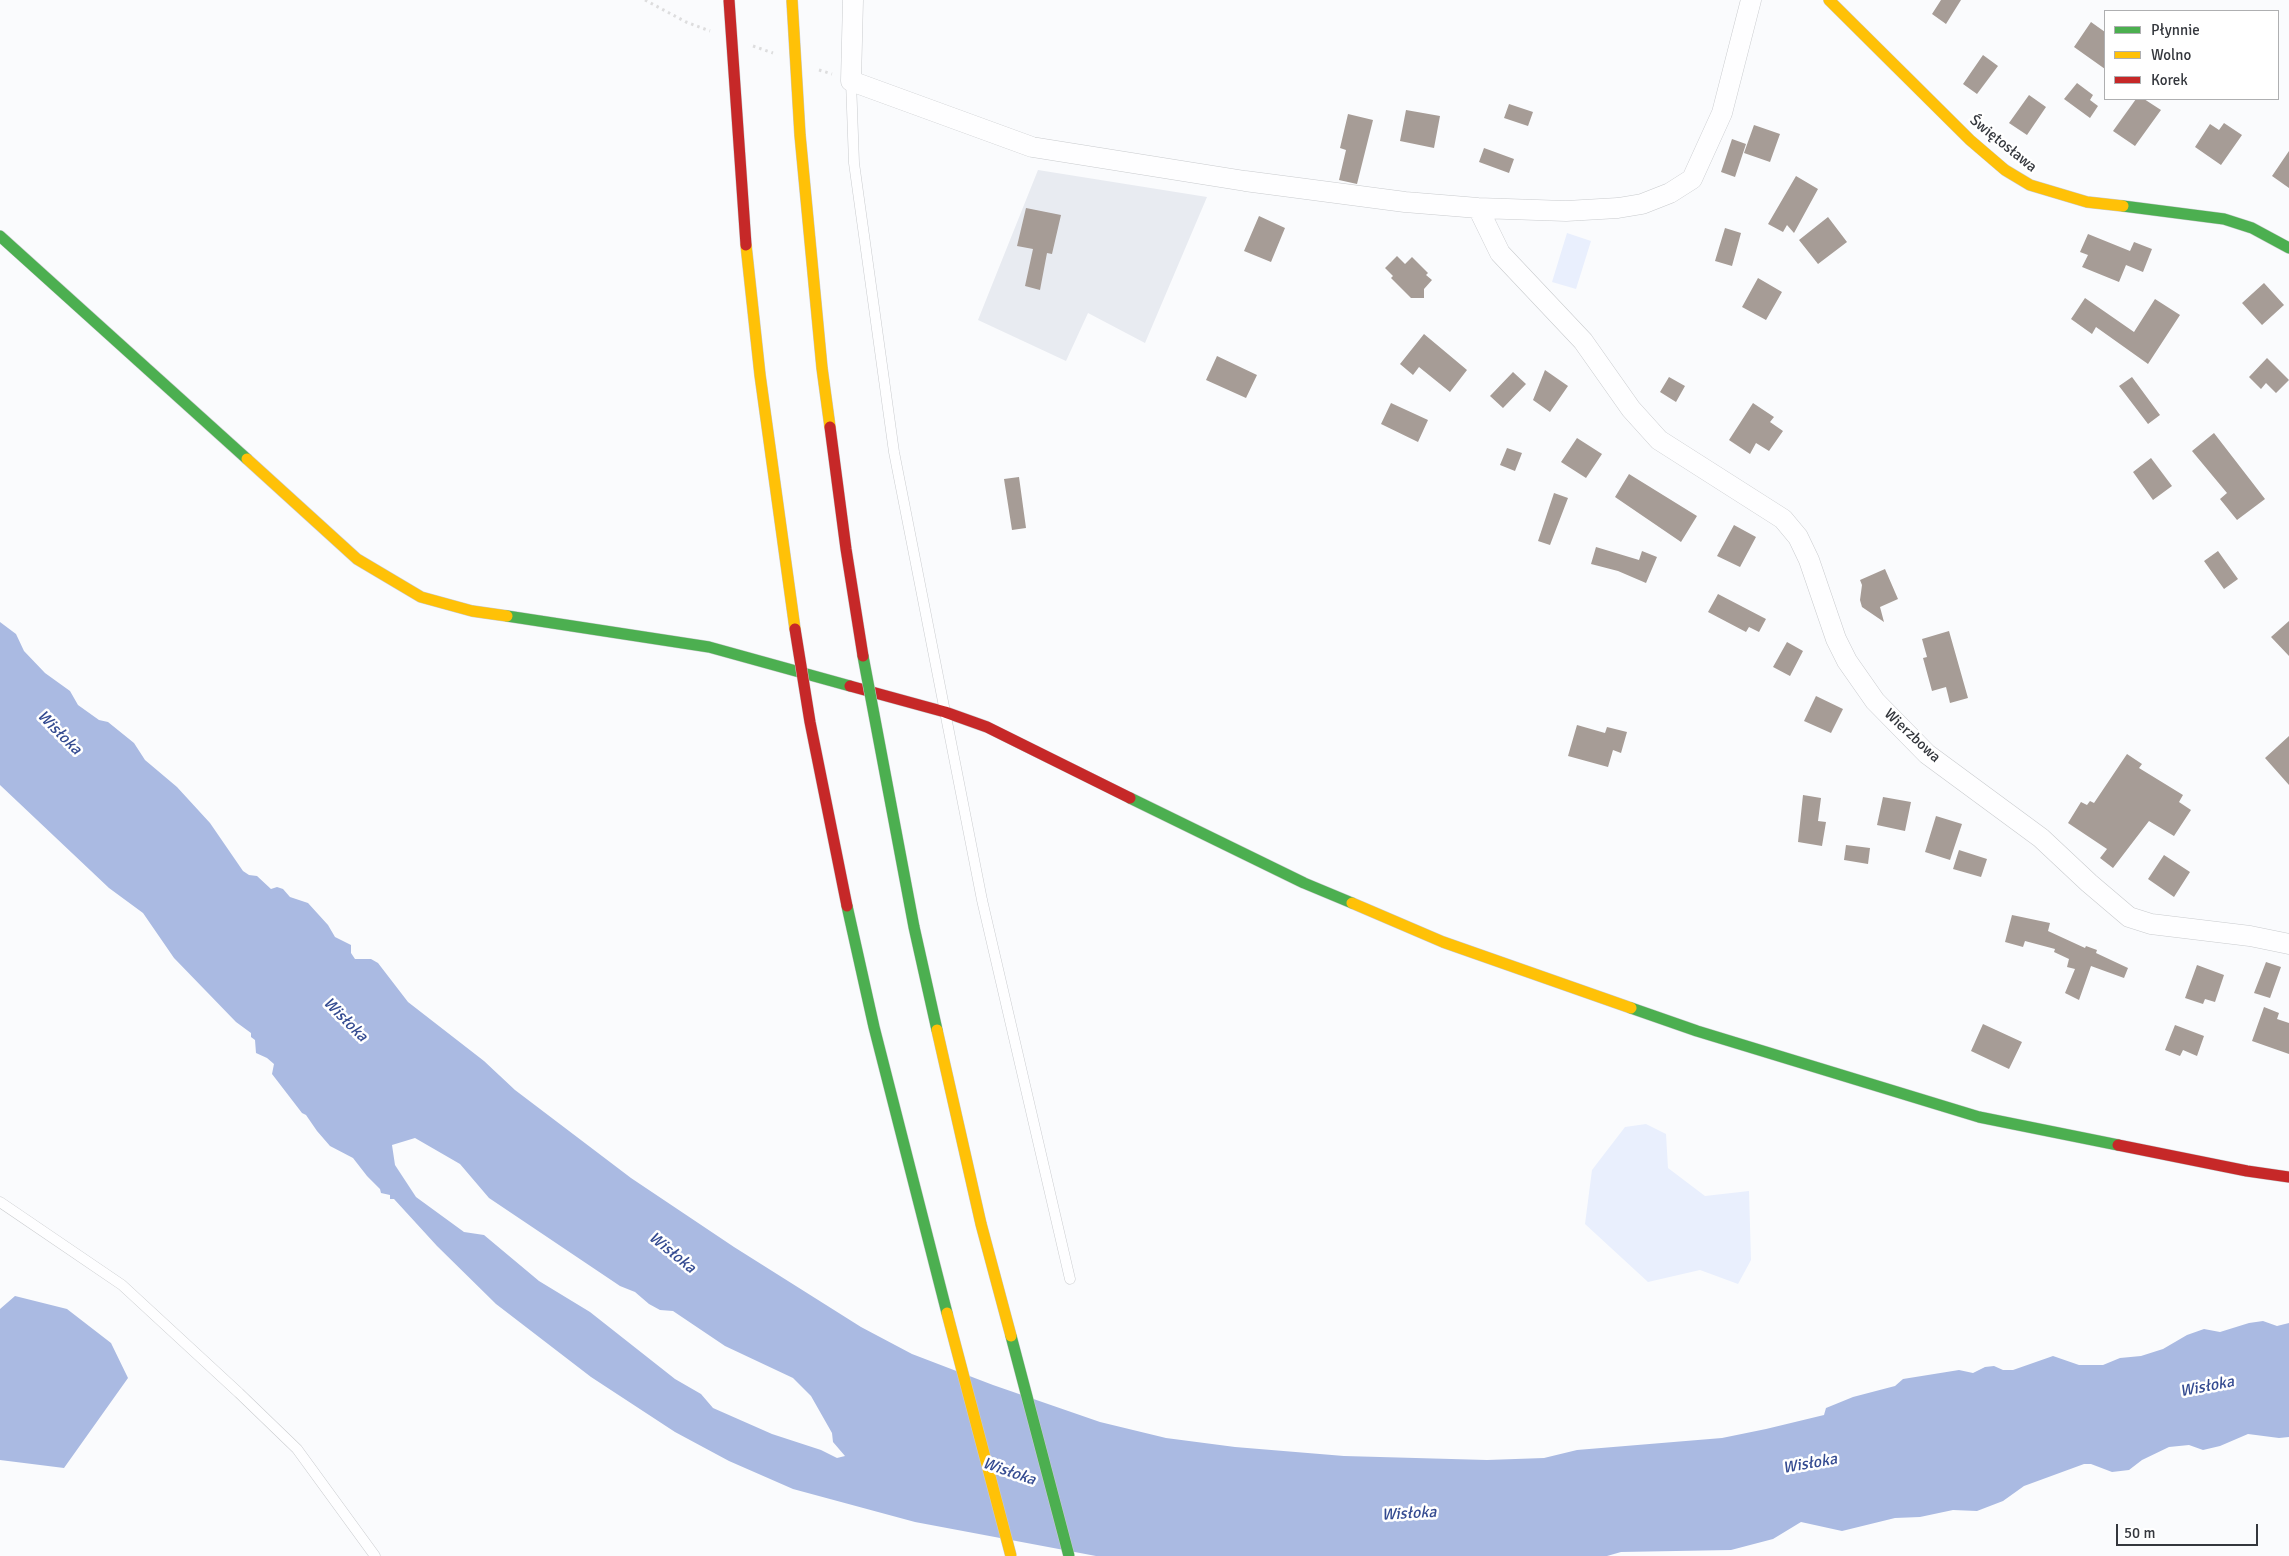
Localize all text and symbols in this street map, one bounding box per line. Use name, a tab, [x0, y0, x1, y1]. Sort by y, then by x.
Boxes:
legend	[2104, 10, 2279, 100]
text: Płynnie	[2151, 21, 2200, 39]
text: Wolno	[2151, 46, 2191, 64]
text: Korek	[2151, 71, 2188, 89]
street label: Świętosława	[1966, 112, 2040, 176]
street label: Wierzbowa	[1880, 705, 1944, 767]
water label: Wisłoka	[33, 707, 85, 759]
water label: Wisłoka	[319, 994, 371, 1046]
water label: Wisłoka	[645, 1228, 699, 1278]
water label: Wisłoka	[2178, 1372, 2236, 1402]
water label: Wisłoka	[1781, 1450, 1839, 1478]
water label: Wisłoka	[980, 1454, 1038, 1490]
water label: Wisłoka	[1381, 1503, 1437, 1525]
scale bar	[2119, 1514, 2262, 1546]
text: 50 m	[2124, 1524, 2155, 1542]

